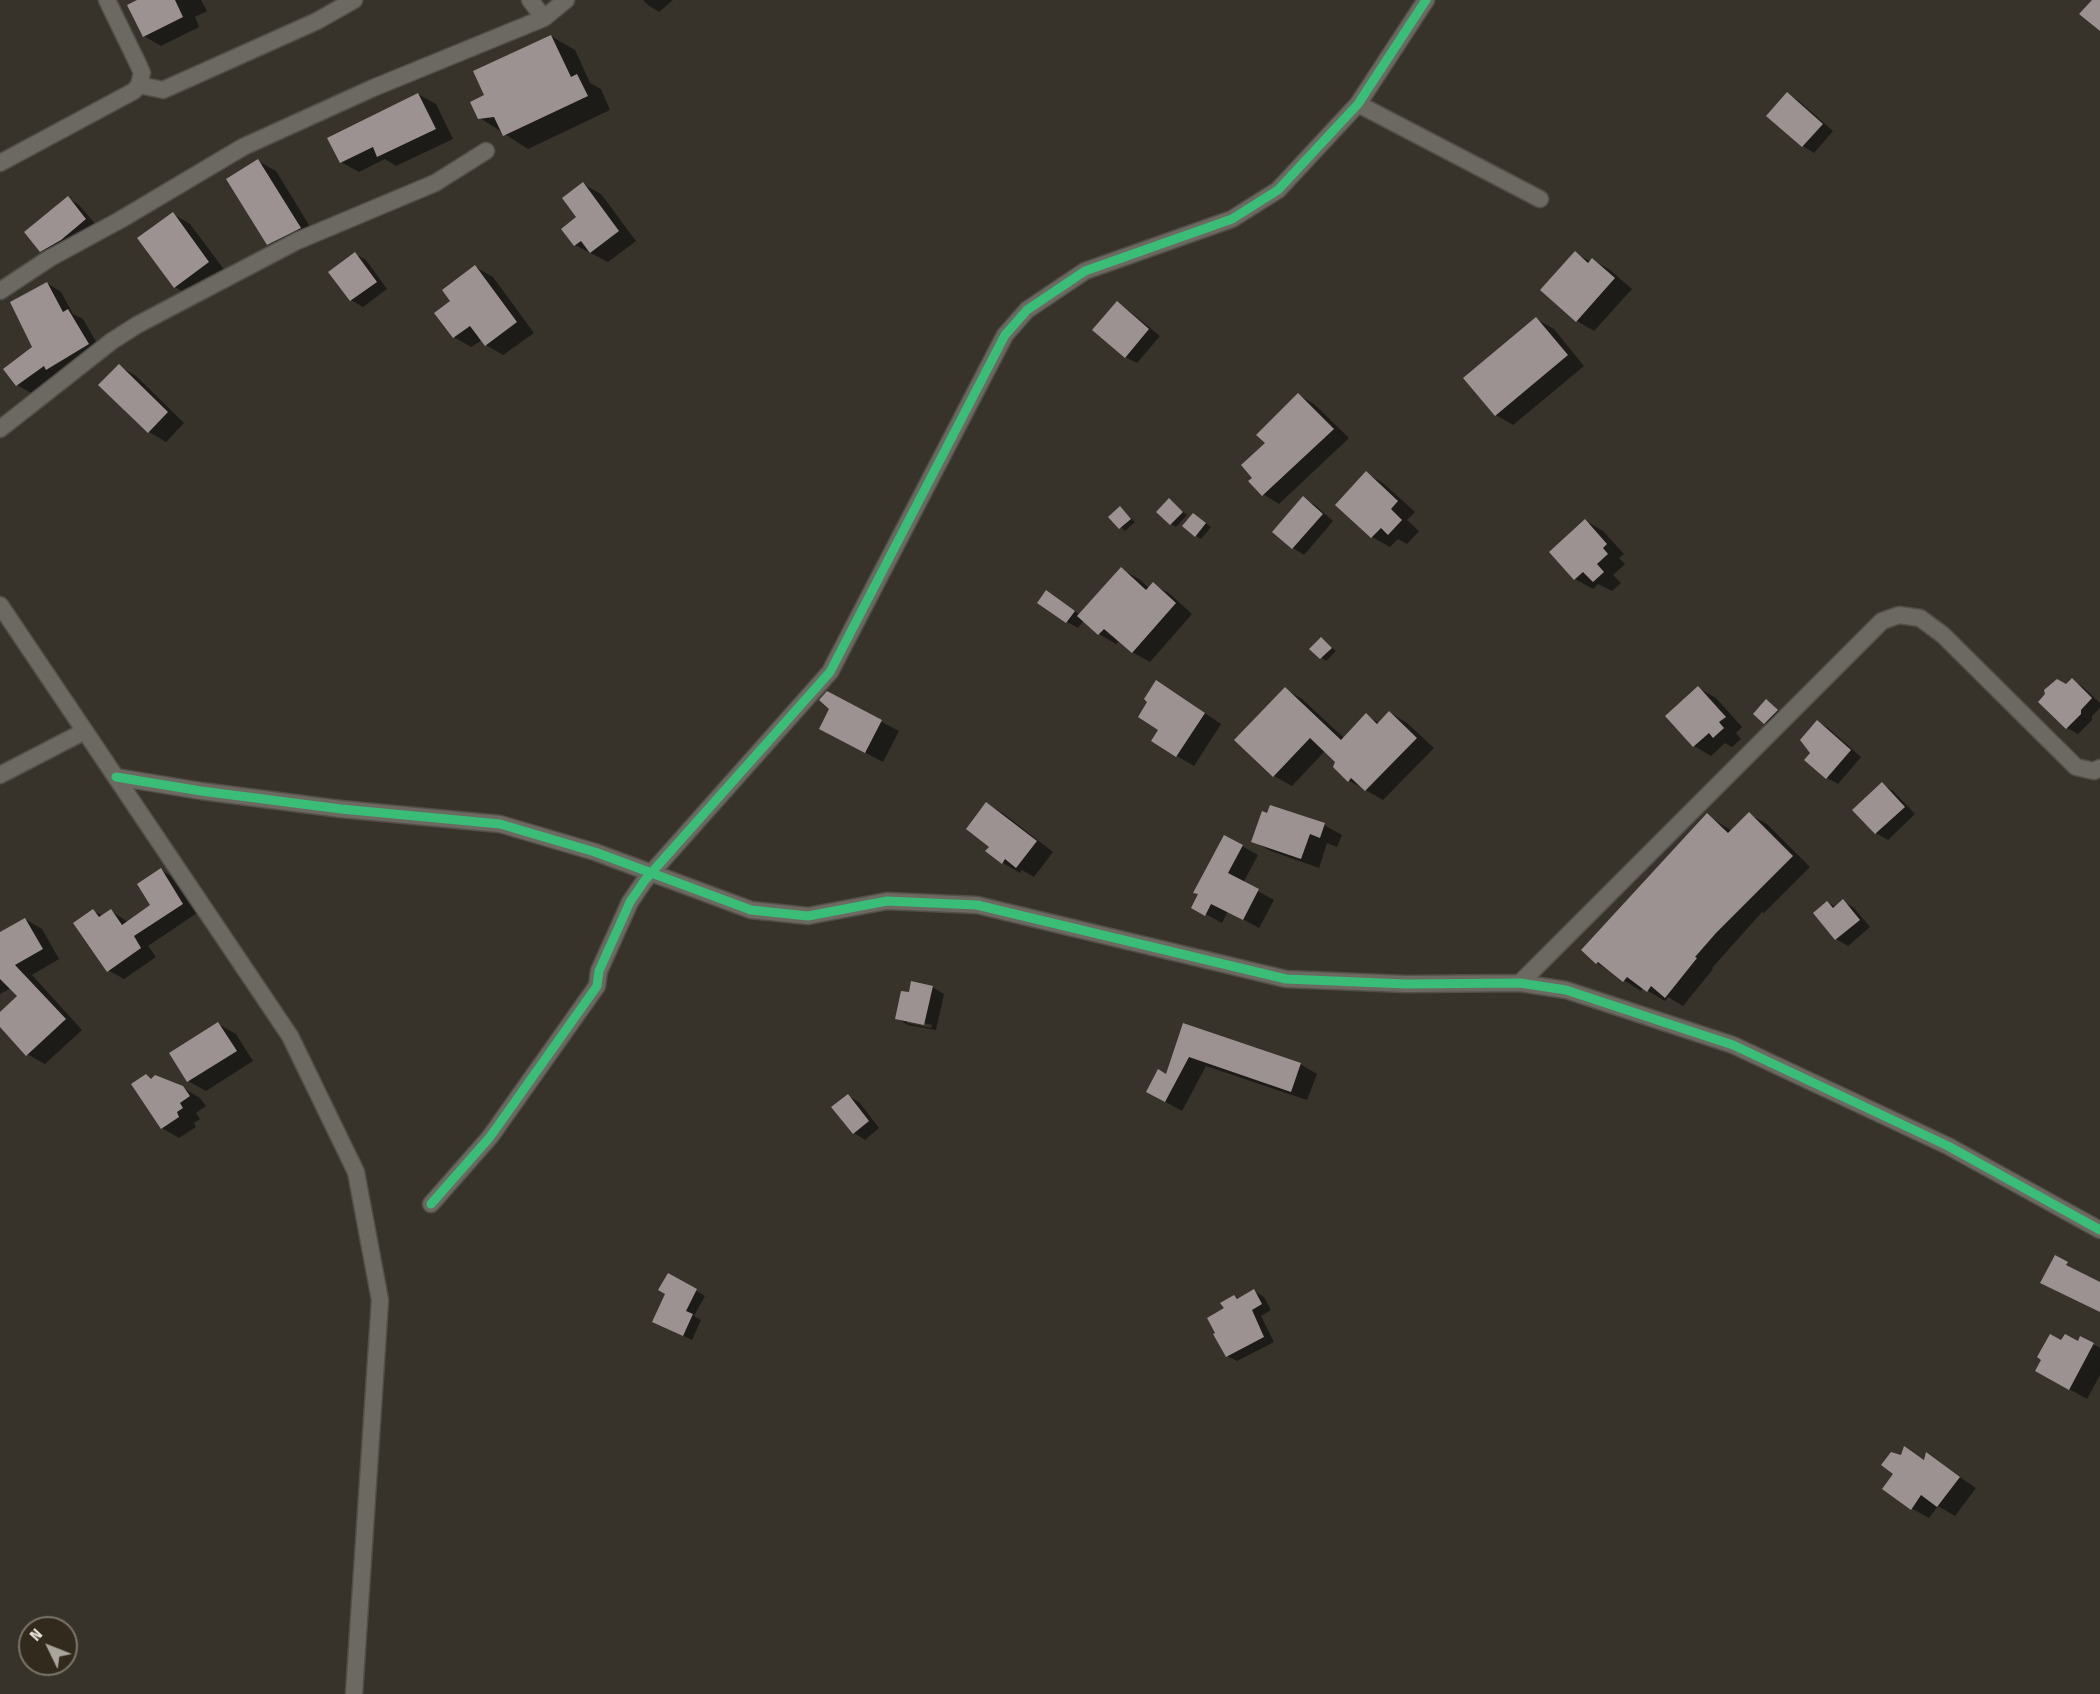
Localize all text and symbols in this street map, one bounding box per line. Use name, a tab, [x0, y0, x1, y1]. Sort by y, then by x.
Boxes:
north arrow	[18, 1616, 78, 1676]
text: N	[26, 1625, 46, 1645]

